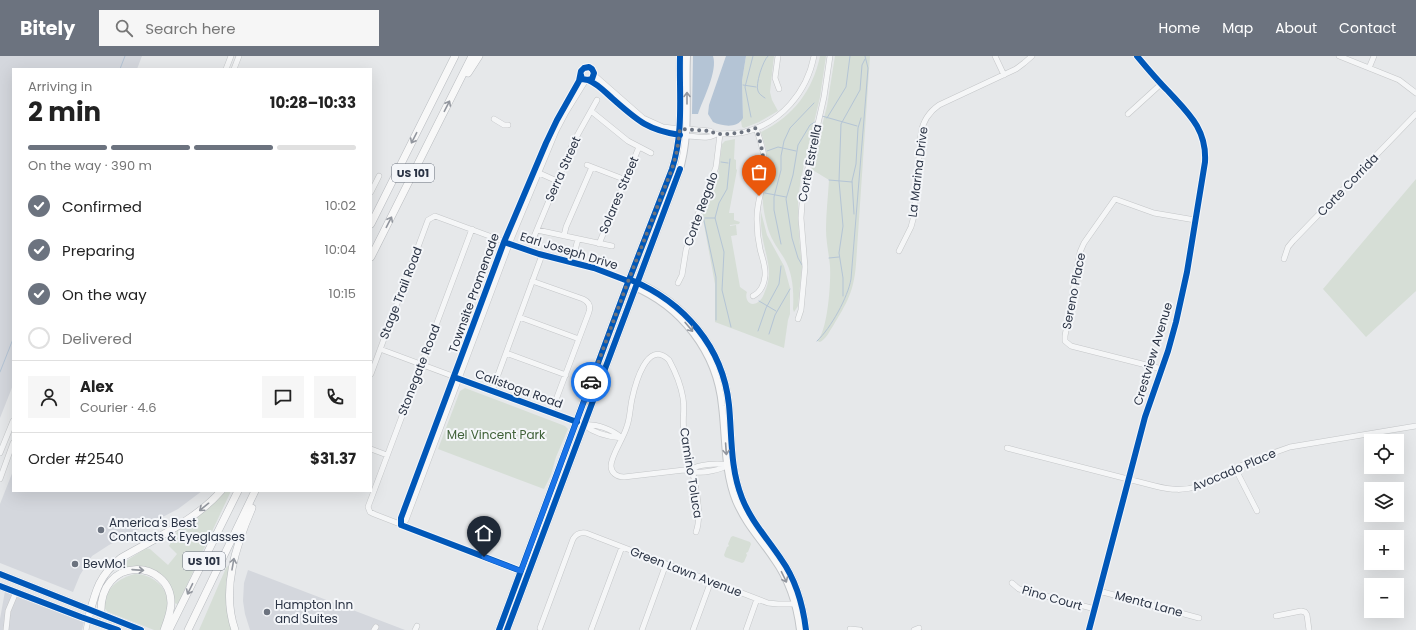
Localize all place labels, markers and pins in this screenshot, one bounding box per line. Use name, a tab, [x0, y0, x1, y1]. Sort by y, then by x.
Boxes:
pin	[742, 155, 776, 196]
place label: America's Best Contacts & Eyeglasses	[109, 514, 245, 545]
pin	[467, 516, 501, 557]
marker: America's Best Contacts & Eyeglasses	[96, 525, 106, 535]
place label: BevMo!	[83, 555, 126, 572]
marker: BevMo!	[70, 559, 80, 569]
place label: Hampton Inn and Suites	[275, 596, 353, 627]
marker: Hampton Inn and Suites	[262, 607, 272, 617]

